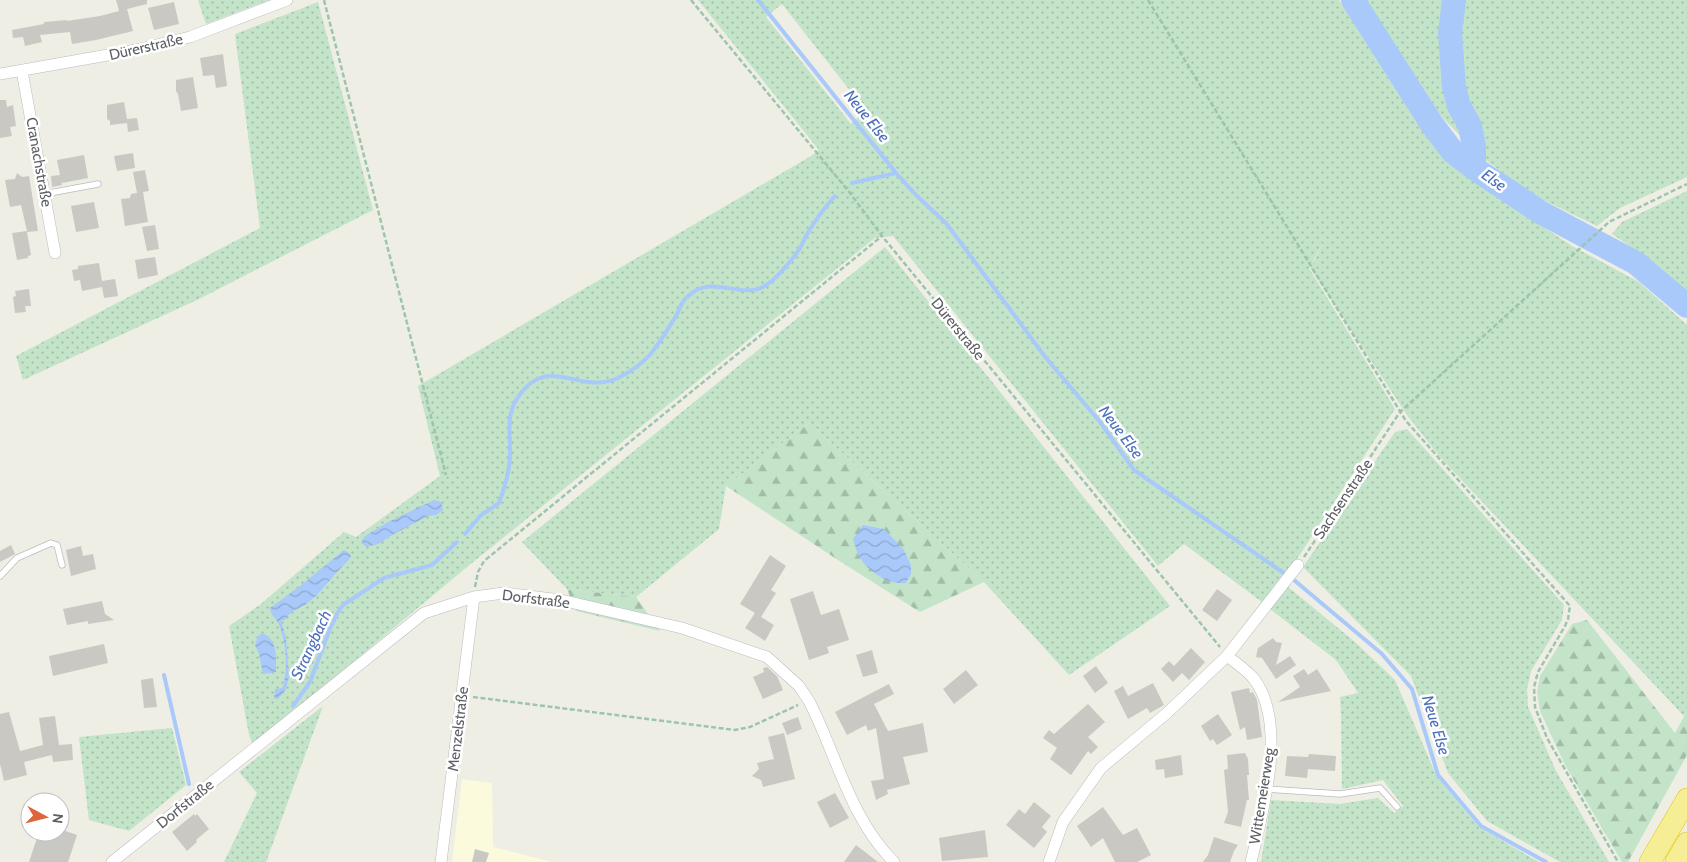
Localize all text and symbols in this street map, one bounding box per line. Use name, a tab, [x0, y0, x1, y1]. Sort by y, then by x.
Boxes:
street label: Dürerstraße	[107, 30, 185, 64]
water label: Neue Else	[840, 86, 894, 146]
street label: Cranachstraße	[22, 116, 56, 209]
water label: Else	[1478, 165, 1510, 195]
street label: Dürerstraße	[927, 294, 989, 364]
water label: Neue Else	[1095, 402, 1147, 462]
street label: Sachsenstraße	[1310, 455, 1377, 542]
street label: Dorfstraße	[501, 586, 571, 612]
water label: Strangbach	[287, 607, 335, 683]
street label: Menzelstraße	[444, 685, 472, 773]
water label: Neue Else	[1418, 693, 1454, 757]
street label: Wittemeierweg	[1245, 746, 1279, 846]
street label: Dorfstraße	[153, 775, 217, 832]
north arrow	[20, 792, 70, 842]
text: N	[48, 813, 67, 825]

